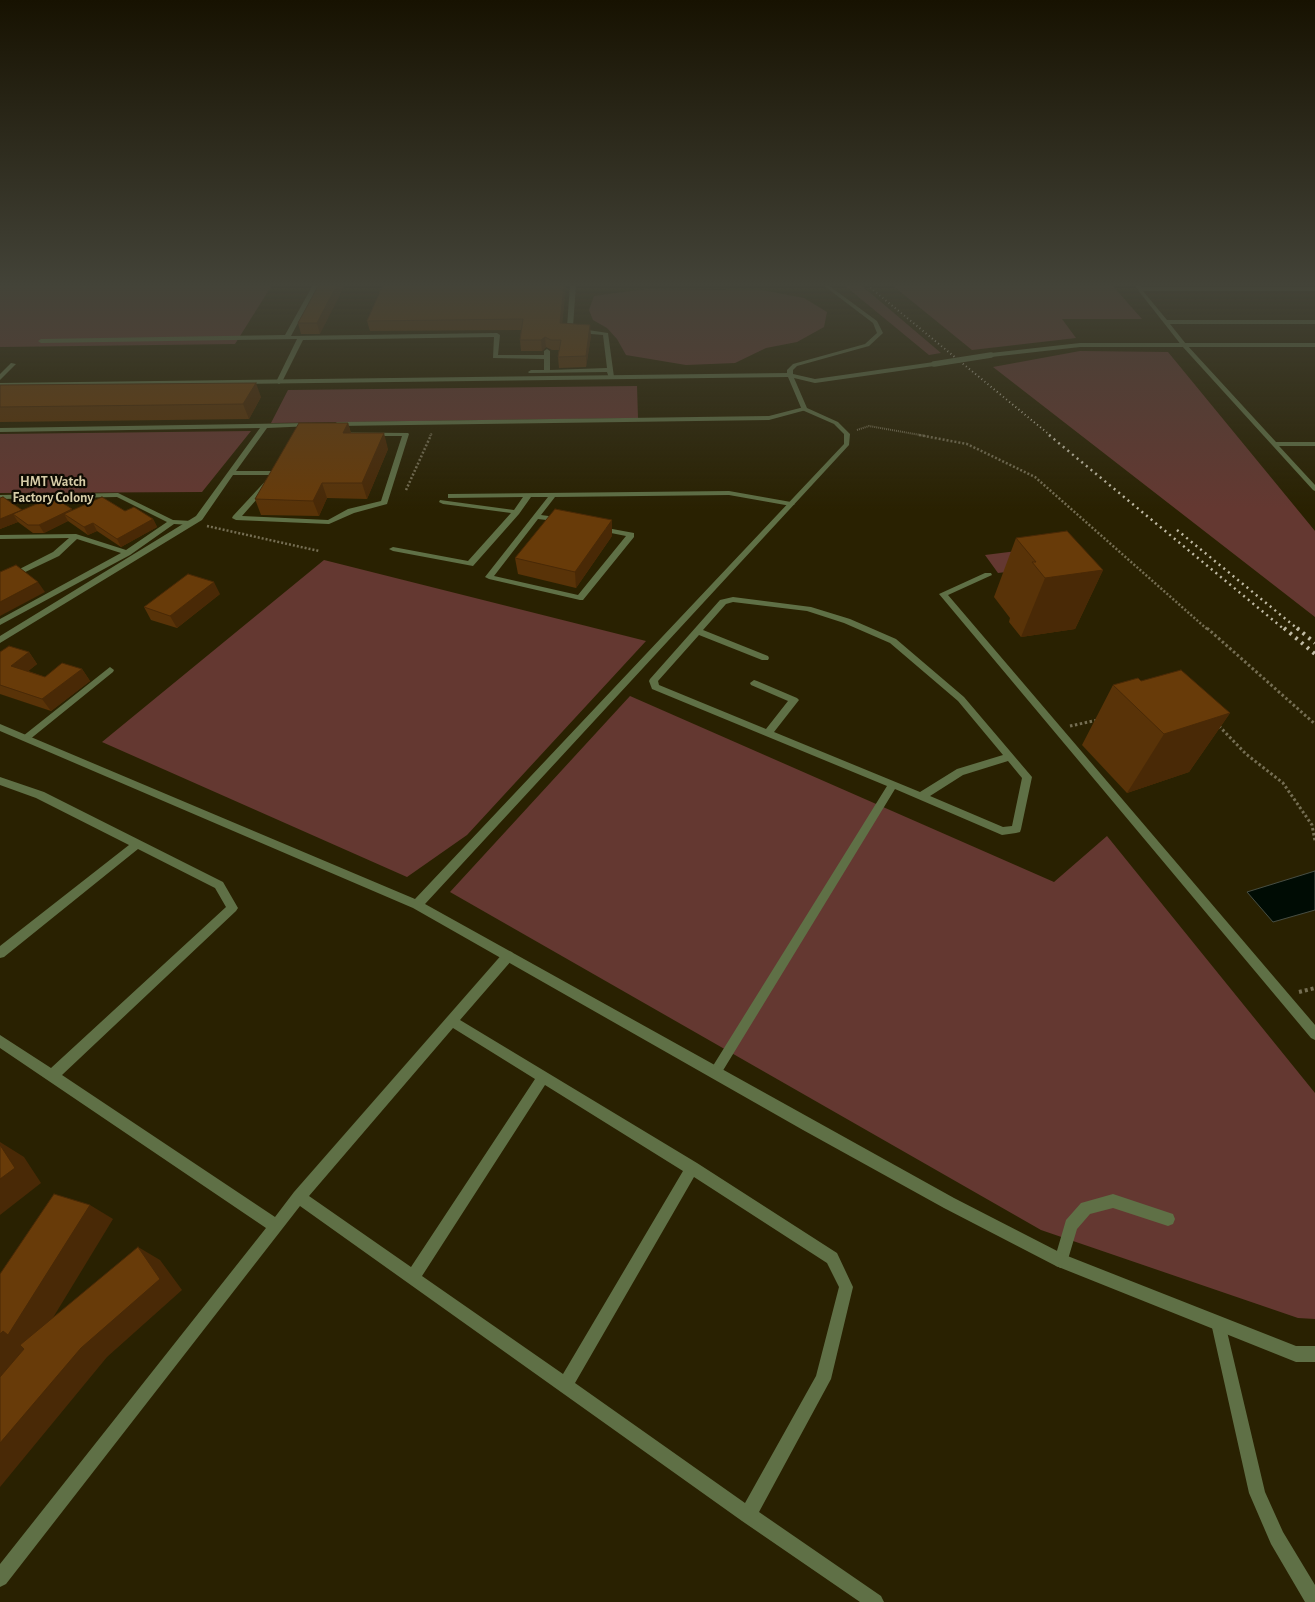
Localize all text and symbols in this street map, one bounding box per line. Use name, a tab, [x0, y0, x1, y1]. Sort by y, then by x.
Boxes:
district label: HMT Watch Factory Colony	[13, 474, 93, 507]

